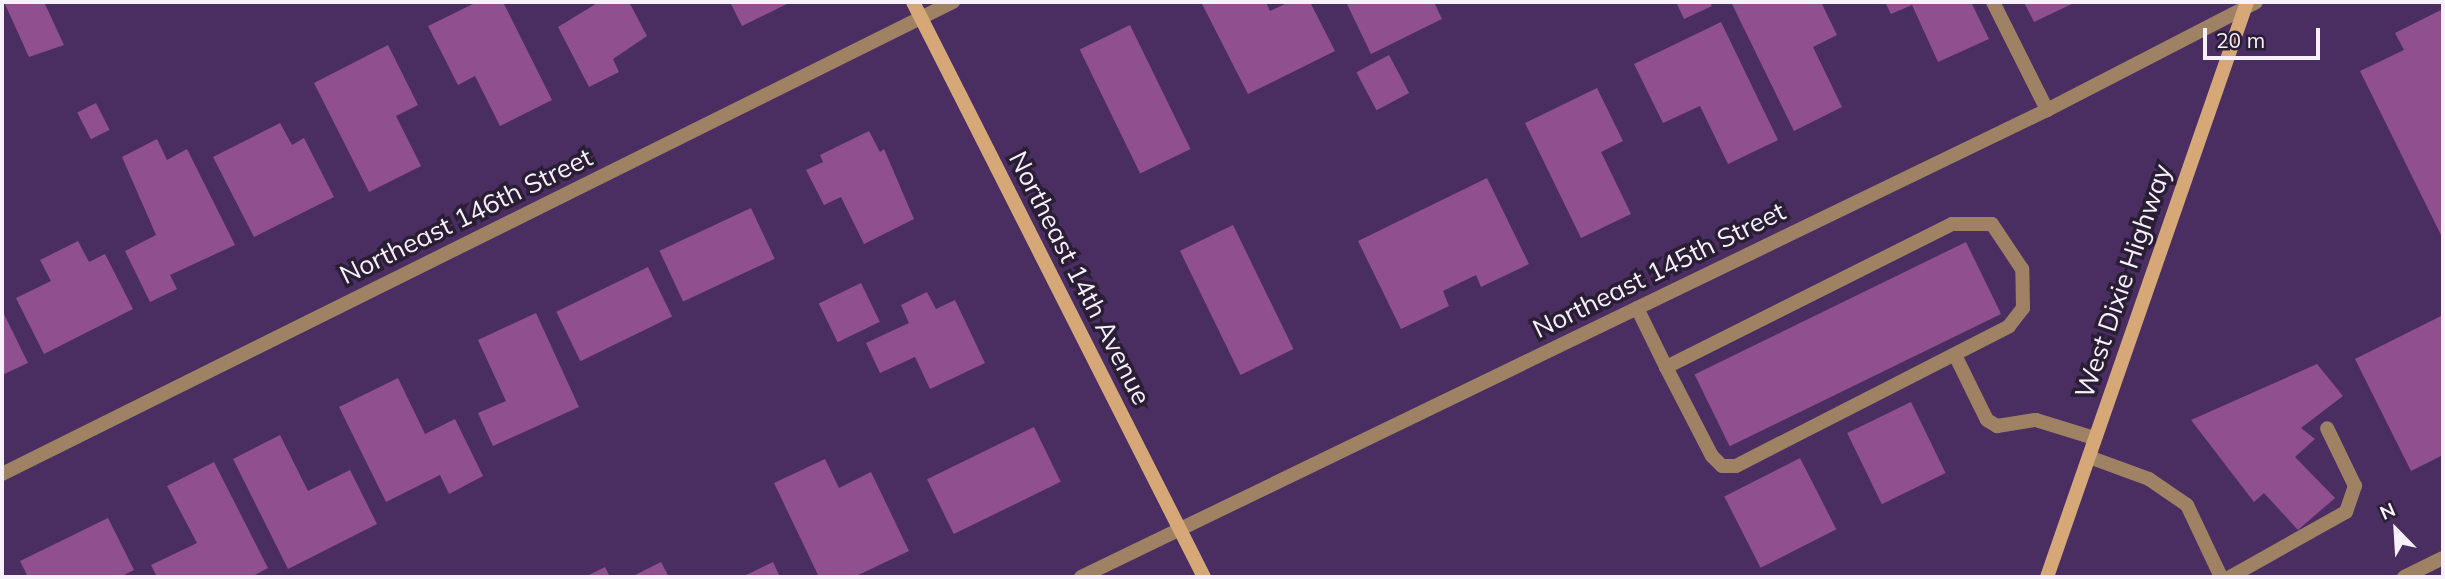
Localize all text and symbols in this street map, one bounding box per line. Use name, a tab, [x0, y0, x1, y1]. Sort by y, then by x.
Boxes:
scale bar	[2207, 14, 2324, 58]
text: 20 m	[2216, 27, 2265, 53]
street label: Northeast 146th Street	[335, 141, 597, 291]
street label: Northeast 14th Avenue	[1003, 146, 1157, 410]
street label: West Dixie Highway	[2068, 160, 2178, 402]
street label: Northeast 145th Street	[1528, 195, 1790, 345]
north arrow	[2361, 495, 2431, 565]
text: N	[2376, 497, 2399, 525]

